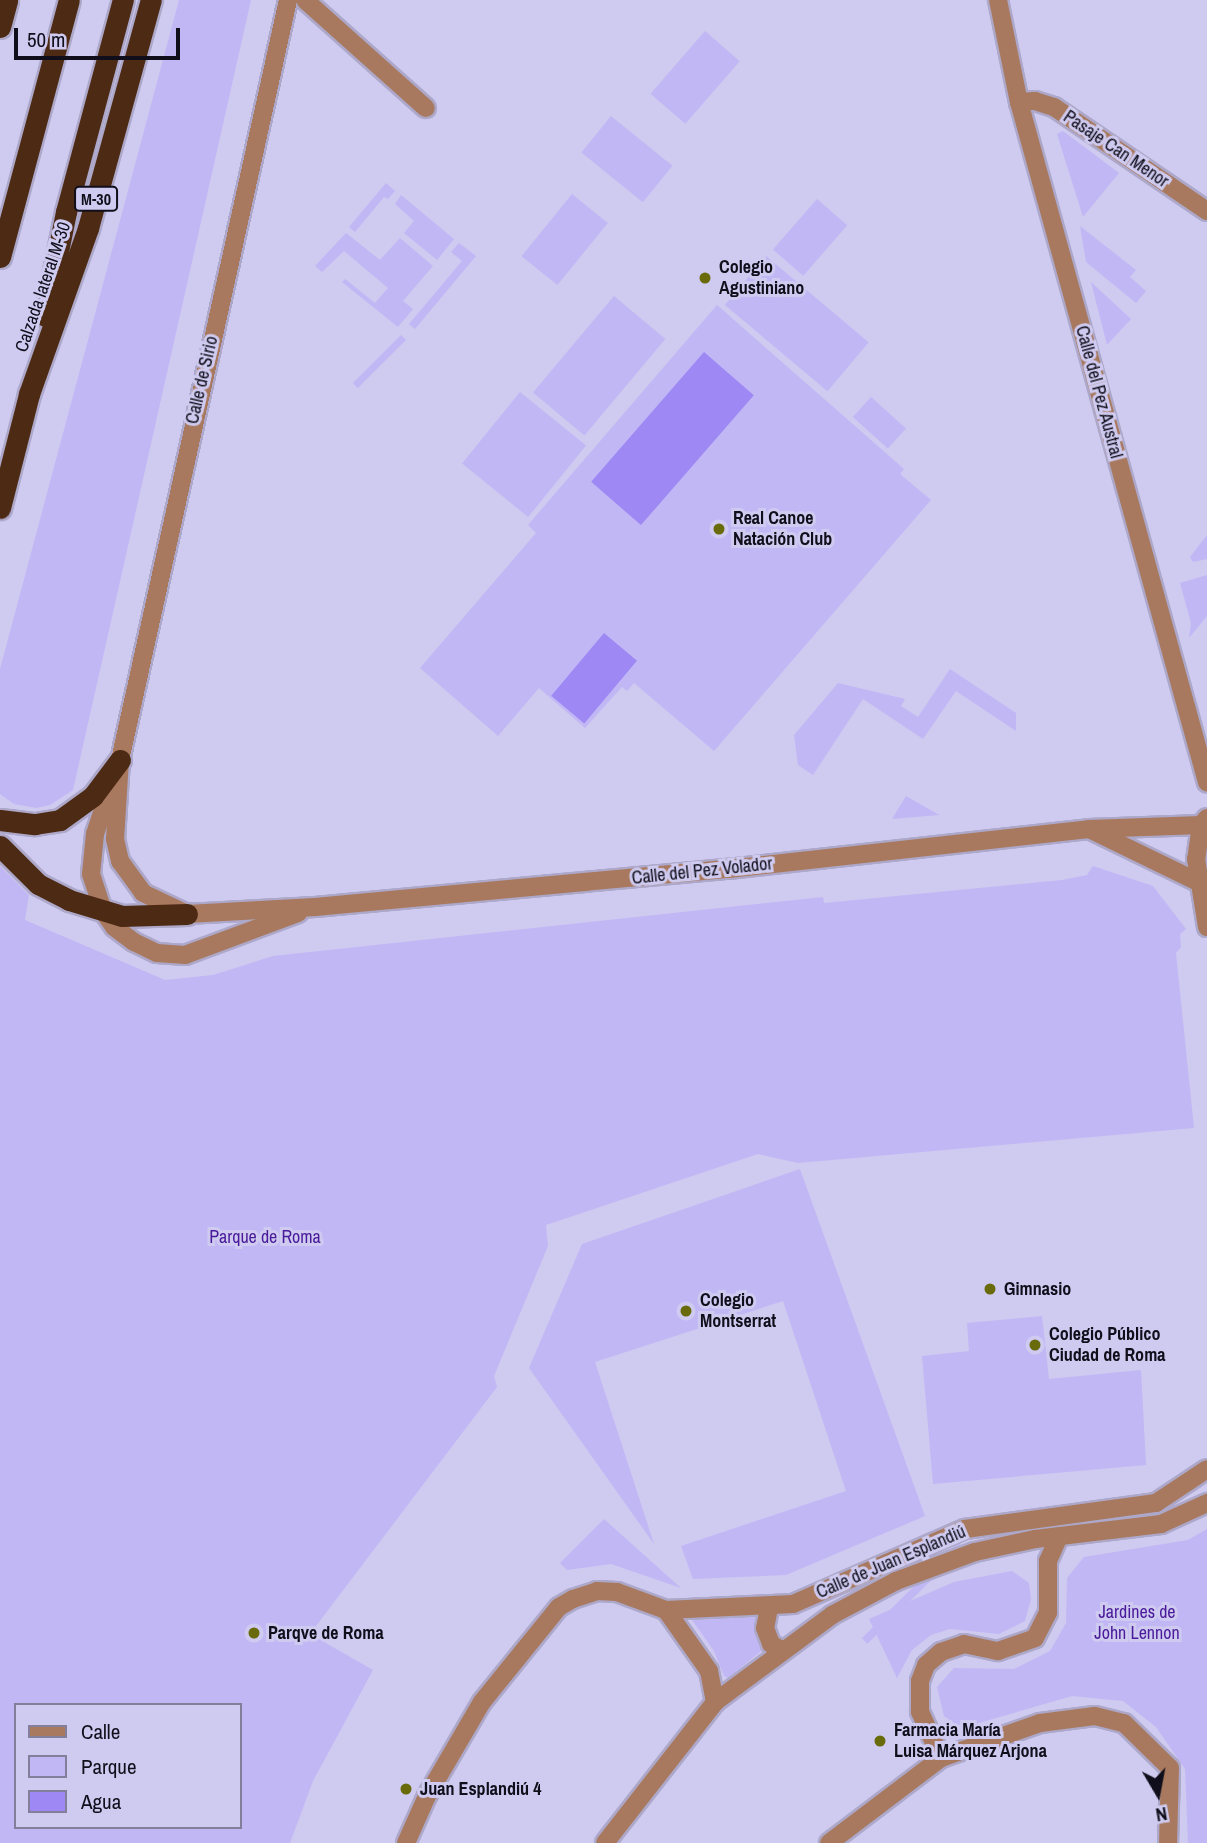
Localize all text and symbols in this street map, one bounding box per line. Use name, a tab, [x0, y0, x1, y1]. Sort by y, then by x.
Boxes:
scale bar	[18, 14, 184, 58]
text: 50 m	[27, 25, 65, 54]
street label: Pasaje Can Menor	[1059, 106, 1173, 192]
road number: M-30	[73, 186, 119, 211]
street label: Calzada lateral M-30	[11, 219, 75, 355]
place label: Colegio Agustiniano	[719, 257, 804, 300]
marker: Colegio Agustiniano	[697, 270, 713, 286]
street label: Calle del Pez Austral	[1071, 323, 1127, 461]
street label: Calle de Sirio	[181, 334, 223, 426]
place label: Real Canoe Natación Club	[733, 508, 832, 550]
marker: Real Canoe Natación Club	[711, 521, 727, 537]
street label: Calle del Pez Volador	[631, 853, 773, 889]
park label: Parque de Roma	[209, 1226, 321, 1248]
place label: Gimnasio	[1004, 1278, 1071, 1300]
marker: Gimnasio	[982, 1281, 998, 1297]
place label: Colegio Montserrat	[700, 1290, 776, 1332]
marker: Colegio Montserrat	[678, 1303, 694, 1319]
place label: Colegio Público Ciudad de Roma	[1049, 1324, 1165, 1366]
marker: Colegio Público Ciudad de Roma	[1027, 1337, 1043, 1353]
street label: Calle de Juan Esplandiú	[813, 1521, 969, 1603]
park label: Jardines de John Lennon	[1094, 1602, 1180, 1644]
place label: Parqve de Roma	[268, 1622, 384, 1644]
marker: Parqve de Roma	[246, 1625, 262, 1641]
legend	[14, 1703, 242, 1829]
text: Calle	[81, 1717, 120, 1746]
place label: Farmacia María Luisa Márquez Arjona	[894, 1720, 1047, 1762]
marker: Farmacia María Luisa Márquez Arjona	[872, 1733, 888, 1749]
text: Parque	[81, 1752, 137, 1781]
north arrow	[1123, 1759, 1193, 1829]
place label: Juan Esplandiú 4	[420, 1778, 541, 1800]
marker: Juan Esplandiú 4	[398, 1781, 414, 1797]
text: Agua	[81, 1787, 121, 1816]
text: N	[1154, 1801, 1169, 1828]

